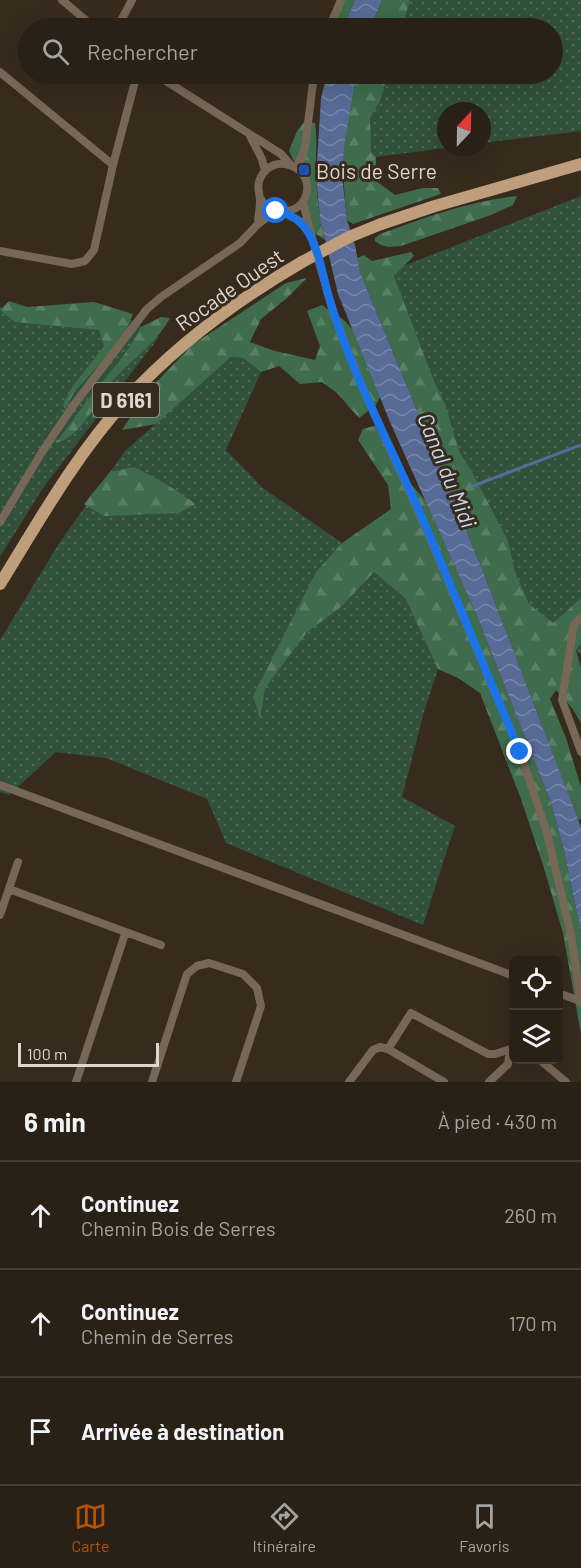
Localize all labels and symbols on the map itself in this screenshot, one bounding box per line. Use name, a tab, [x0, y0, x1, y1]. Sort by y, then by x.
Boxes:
north arrow	[437, 102, 491, 156]
place label: Bois de Serre	[316, 158, 437, 183]
marker: Bois de Serre	[297, 163, 311, 177]
route start	[262, 197, 288, 223]
street label: Rocade Ouest	[170, 243, 288, 335]
road number: D 6161	[93, 383, 159, 417]
water label: Canal du Midi	[413, 409, 483, 532]
route end	[506, 738, 532, 764]
scale bar	[18, 1040, 159, 1068]

